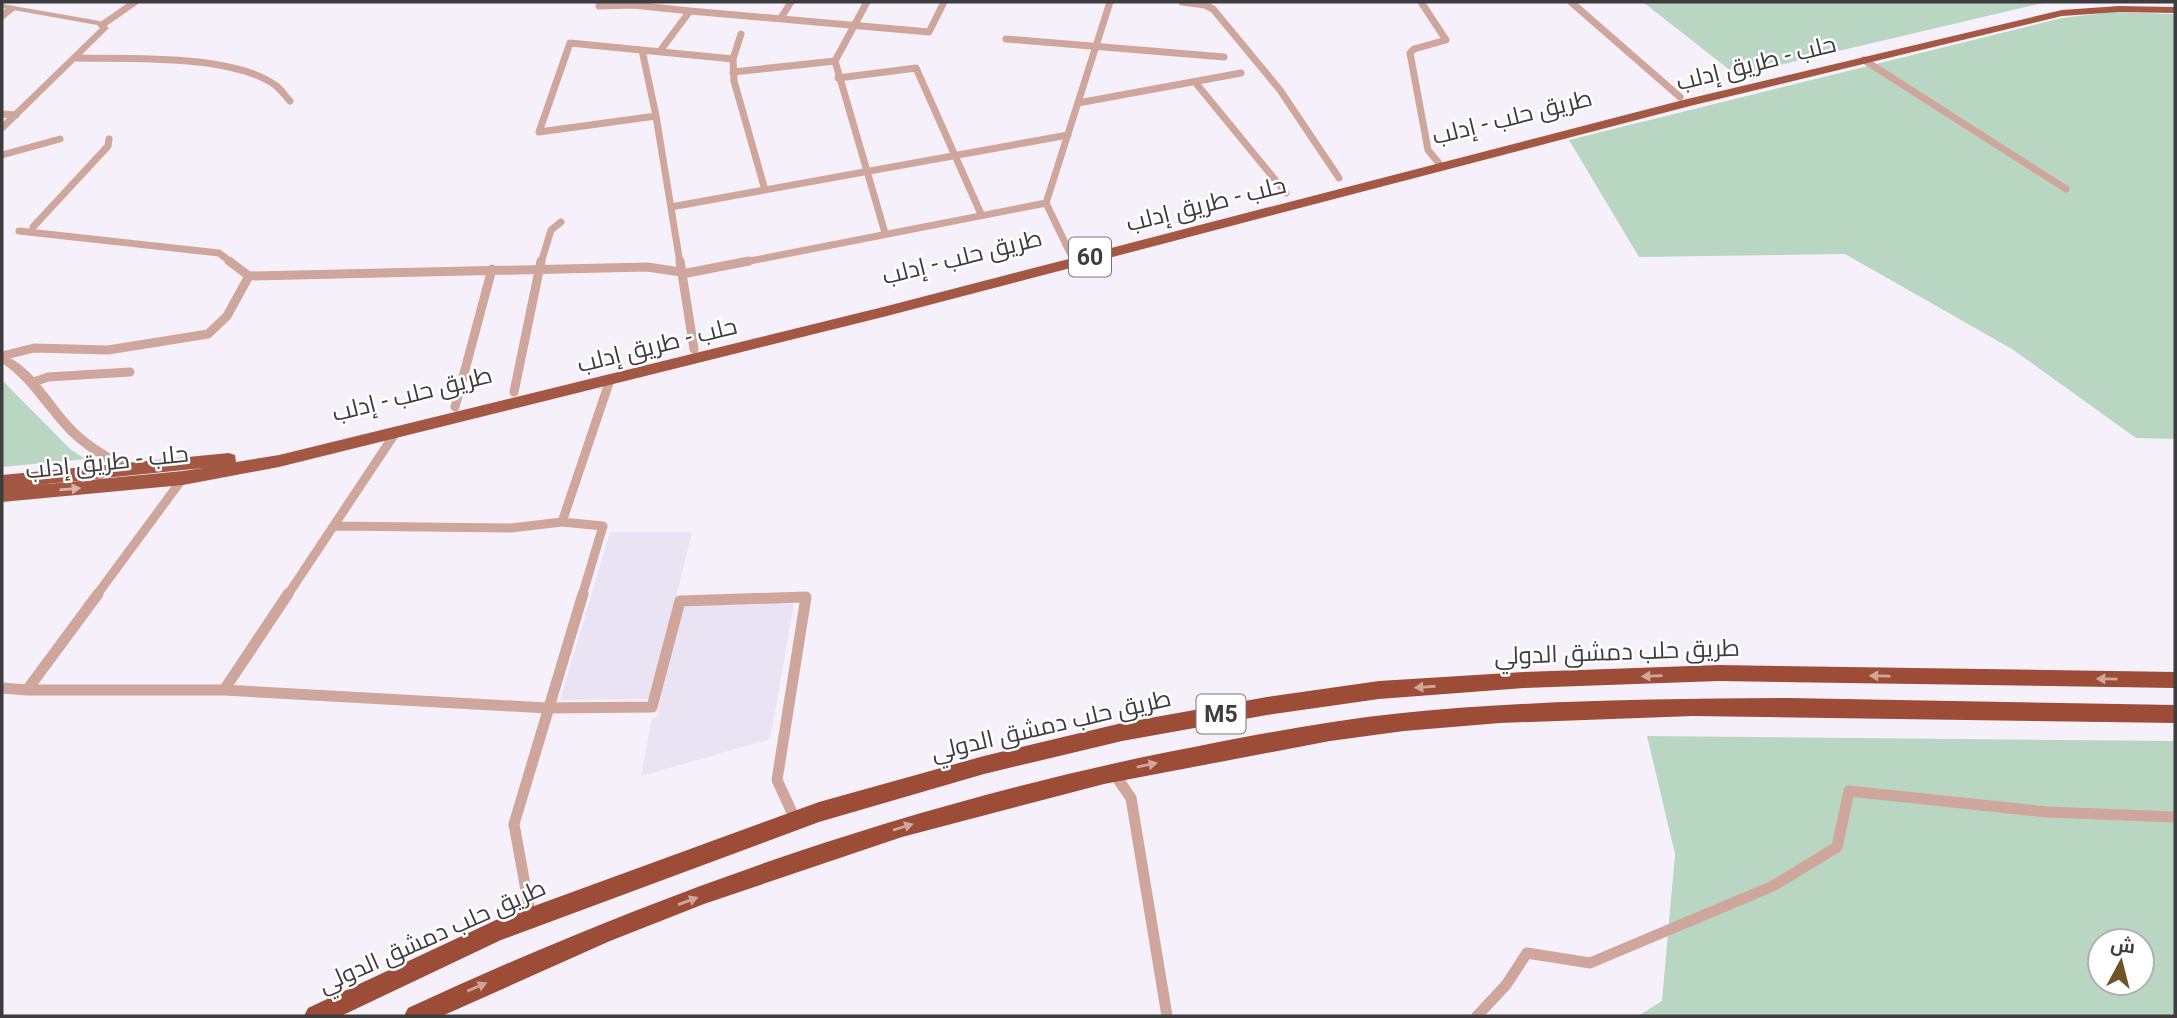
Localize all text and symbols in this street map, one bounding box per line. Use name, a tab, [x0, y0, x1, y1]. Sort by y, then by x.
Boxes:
street label: حلب - طريق إدلب	[1673, 30, 1839, 97]
street label: طريق حلب - إدلب	[1429, 84, 1595, 151]
street label: حلب - طريق إدلب	[1123, 171, 1289, 238]
street label: طريق حلب - إدلب	[879, 224, 1045, 291]
road number: 60	[1069, 238, 1111, 276]
street label: حلب - طريق إدلب	[574, 312, 740, 379]
street label: طريق حلب - إدلب	[329, 361, 495, 428]
street label: حلب - طريق إدلب	[24, 440, 190, 485]
one-way arrow	[59, 483, 81, 494]
street label: طريق حلب دمشق الدولي	[1494, 634, 1740, 675]
one-way arrow	[1641, 670, 1663, 681]
one-way arrow	[1868, 670, 1890, 682]
one-way arrow	[2096, 674, 2118, 685]
one-way arrow	[1414, 682, 1436, 693]
street label: طريق حلب دمشق الدولي	[928, 684, 1175, 771]
road number: M5	[1196, 694, 1246, 734]
one-way arrow	[1136, 759, 1158, 770]
one-way arrow	[893, 822, 914, 832]
street label: طريق حلب دمشق الدولي	[314, 873, 552, 1003]
one-way arrow	[677, 895, 698, 906]
north arrow	[2086, 927, 2156, 997]
text: ش	[2110, 933, 2137, 959]
one-way arrow	[467, 981, 488, 992]

